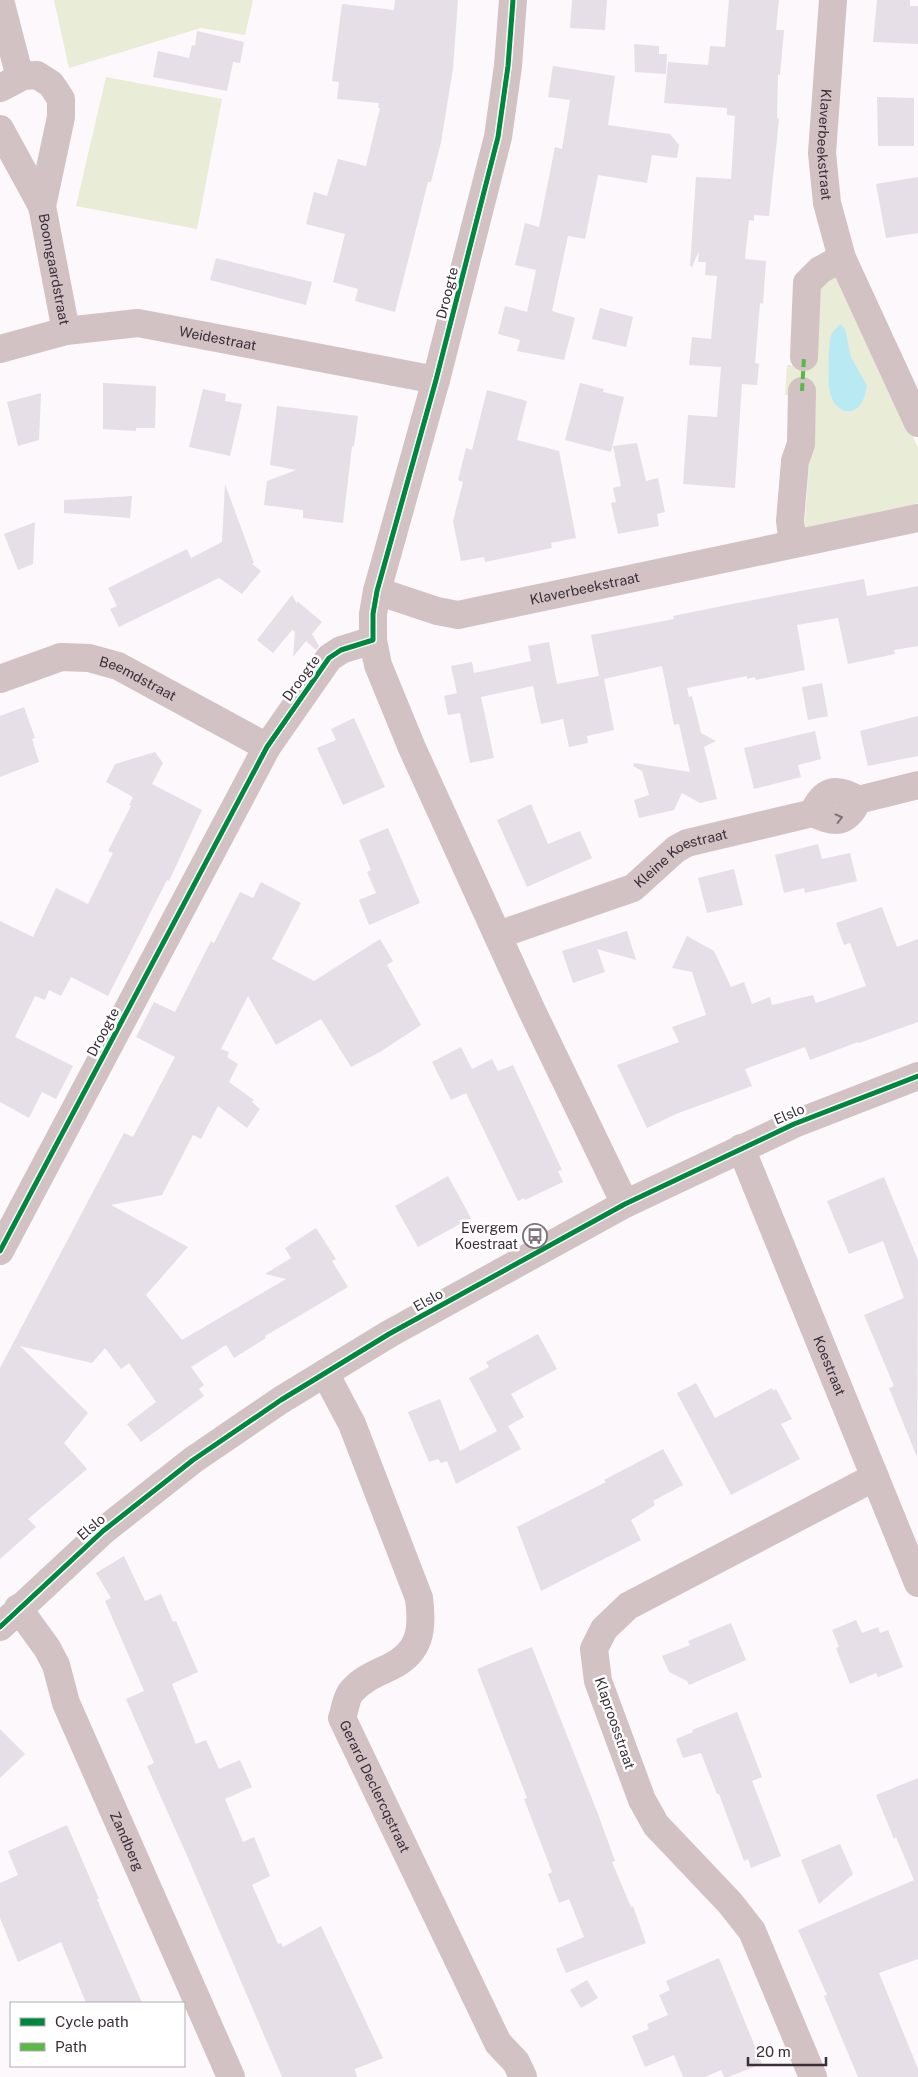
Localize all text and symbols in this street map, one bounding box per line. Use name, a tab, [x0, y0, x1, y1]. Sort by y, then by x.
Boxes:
street label: Klaverbeekstraat	[814, 88, 835, 201]
street label: Boomgaardstraat	[36, 212, 73, 326]
street label: Droogte	[433, 265, 461, 321]
street label: Weidestraat	[178, 323, 258, 353]
street label: Klaverbeekstraat	[528, 569, 641, 608]
street label: Droogte	[279, 652, 323, 704]
street label: Beemdstraat	[98, 653, 179, 704]
one-way arrow	[835, 813, 844, 824]
street label: Kleine Koestraat	[631, 826, 729, 891]
street label: Droogte	[84, 1005, 122, 1059]
street label: Elslo	[771, 1100, 807, 1128]
place label: Evergem Koestraat	[455, 1220, 518, 1252]
bus stop icon: Evergem Koestraat	[522, 1223, 548, 1249]
street label: Elslo	[410, 1285, 446, 1315]
street label: Koestraat	[810, 1333, 849, 1398]
street label: Elslo	[74, 1511, 108, 1543]
street label: Klaproosstraat	[592, 1675, 638, 1771]
street label: Gerard Declercqstraat	[336, 1718, 413, 1855]
street label: Zandberg	[107, 1809, 147, 1874]
legend	[10, 2002, 185, 2067]
text: Cycle path	[55, 2013, 129, 2030]
scale bar	[748, 2034, 826, 2066]
text: Path	[55, 2038, 87, 2055]
text: 20 m	[756, 2043, 791, 2060]

